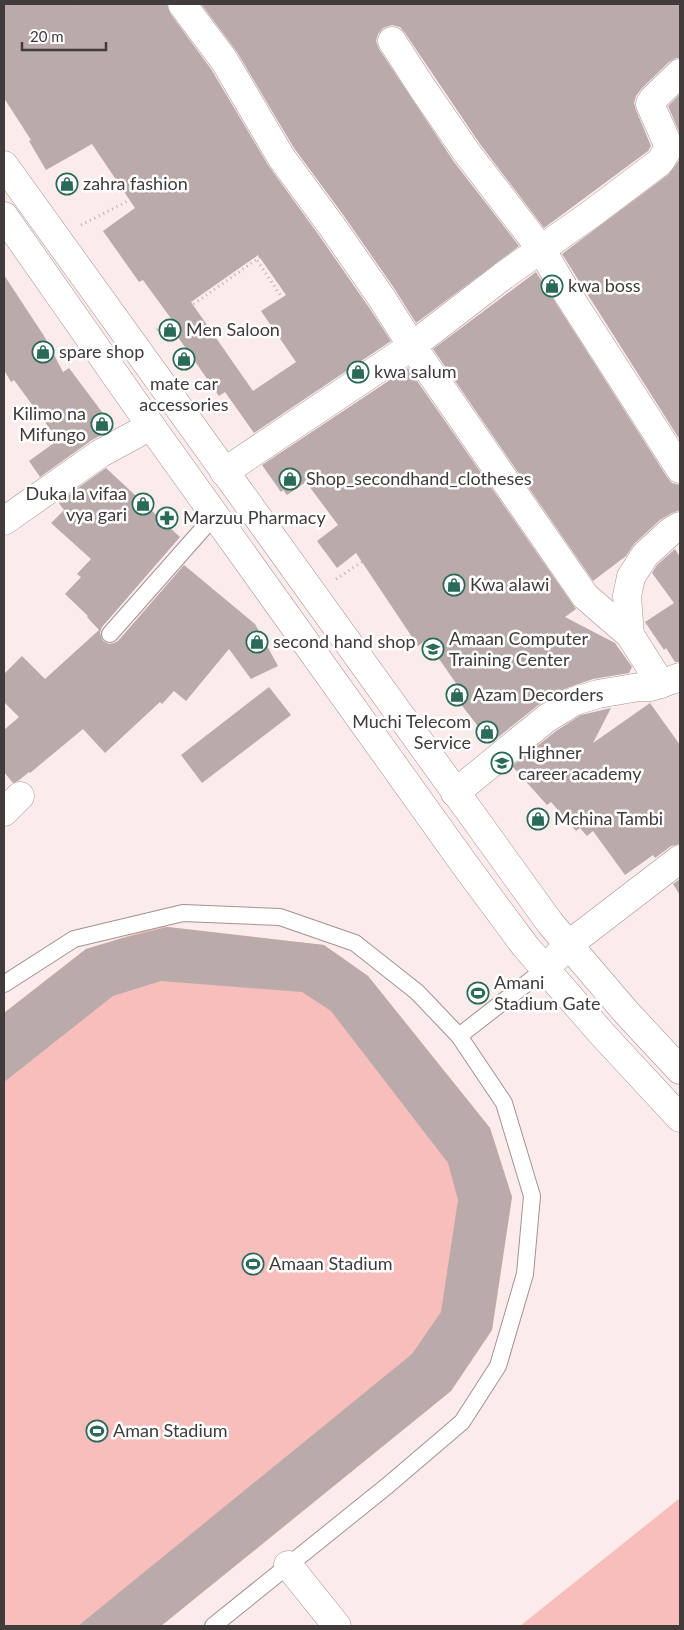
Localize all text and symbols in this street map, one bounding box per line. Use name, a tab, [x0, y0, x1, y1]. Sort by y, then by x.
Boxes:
scale bar	[22, 20, 106, 52]
text: 20 m	[30, 27, 64, 45]
shop icon: zahra fashion	[55, 172, 79, 196]
place label: zahra fashion	[83, 172, 188, 194]
shop icon: kwa boss	[540, 274, 564, 298]
place label: kwa boss	[568, 274, 641, 296]
shop icon: Men Saloon	[158, 318, 182, 342]
place label: Men Saloon	[186, 318, 280, 340]
shop icon: spare shop	[31, 340, 55, 364]
place label: spare shop	[59, 340, 144, 362]
shop icon: mate car accessories	[172, 347, 196, 371]
shop icon: kwa salum	[346, 360, 370, 384]
place label: kwa salum	[374, 360, 457, 382]
place label: mate car accessories	[139, 372, 229, 415]
place label: Kilimo na Mifungo	[13, 402, 86, 445]
shop icon: Kilimo na Mifungo	[90, 412, 114, 436]
shop icon: Shop_secondhand_clotheses	[278, 467, 302, 491]
place label: Shop_secondhand_clotheses	[306, 467, 532, 489]
place label: Duka la vifaa vya gari	[26, 482, 127, 525]
shop icon: Duka la vifaa vya gari	[131, 492, 155, 516]
pharmacy icon: Marzuu Pharmacy	[155, 506, 179, 530]
place label: Marzuu Pharmacy	[183, 506, 326, 528]
shop icon: Kwa alawi	[442, 573, 466, 597]
place label: Kwa alawi	[470, 573, 549, 595]
place label: Amaan Computer Training Center	[449, 627, 588, 670]
shop icon: second hand shop	[245, 630, 269, 654]
place label: second hand shop	[273, 630, 416, 652]
school or university icon: Amaan Computer Training Center	[421, 637, 445, 661]
shop icon: Azam Decorders	[445, 683, 469, 707]
place label: Azam Decorders	[473, 683, 604, 705]
place label: Muchi Telecom Service	[352, 710, 471, 753]
shop icon: Muchi Telecom Service	[475, 720, 499, 744]
place label: Highner career academy	[518, 741, 642, 784]
school or university icon: Highner career academy	[490, 751, 514, 775]
shop icon: Mchina Tambi	[526, 807, 550, 831]
place label: Mchina Tambi	[554, 807, 663, 829]
place label: Amani Stadium Gate	[494, 971, 600, 1014]
sports icon: Amani Stadium Gate	[466, 981, 490, 1005]
sports icon: Amaan Stadium	[241, 1252, 265, 1276]
place label: Amaan Stadium	[269, 1252, 393, 1274]
sports icon: Aman Stadium	[85, 1419, 109, 1443]
place label: Aman Stadium	[113, 1419, 228, 1441]

